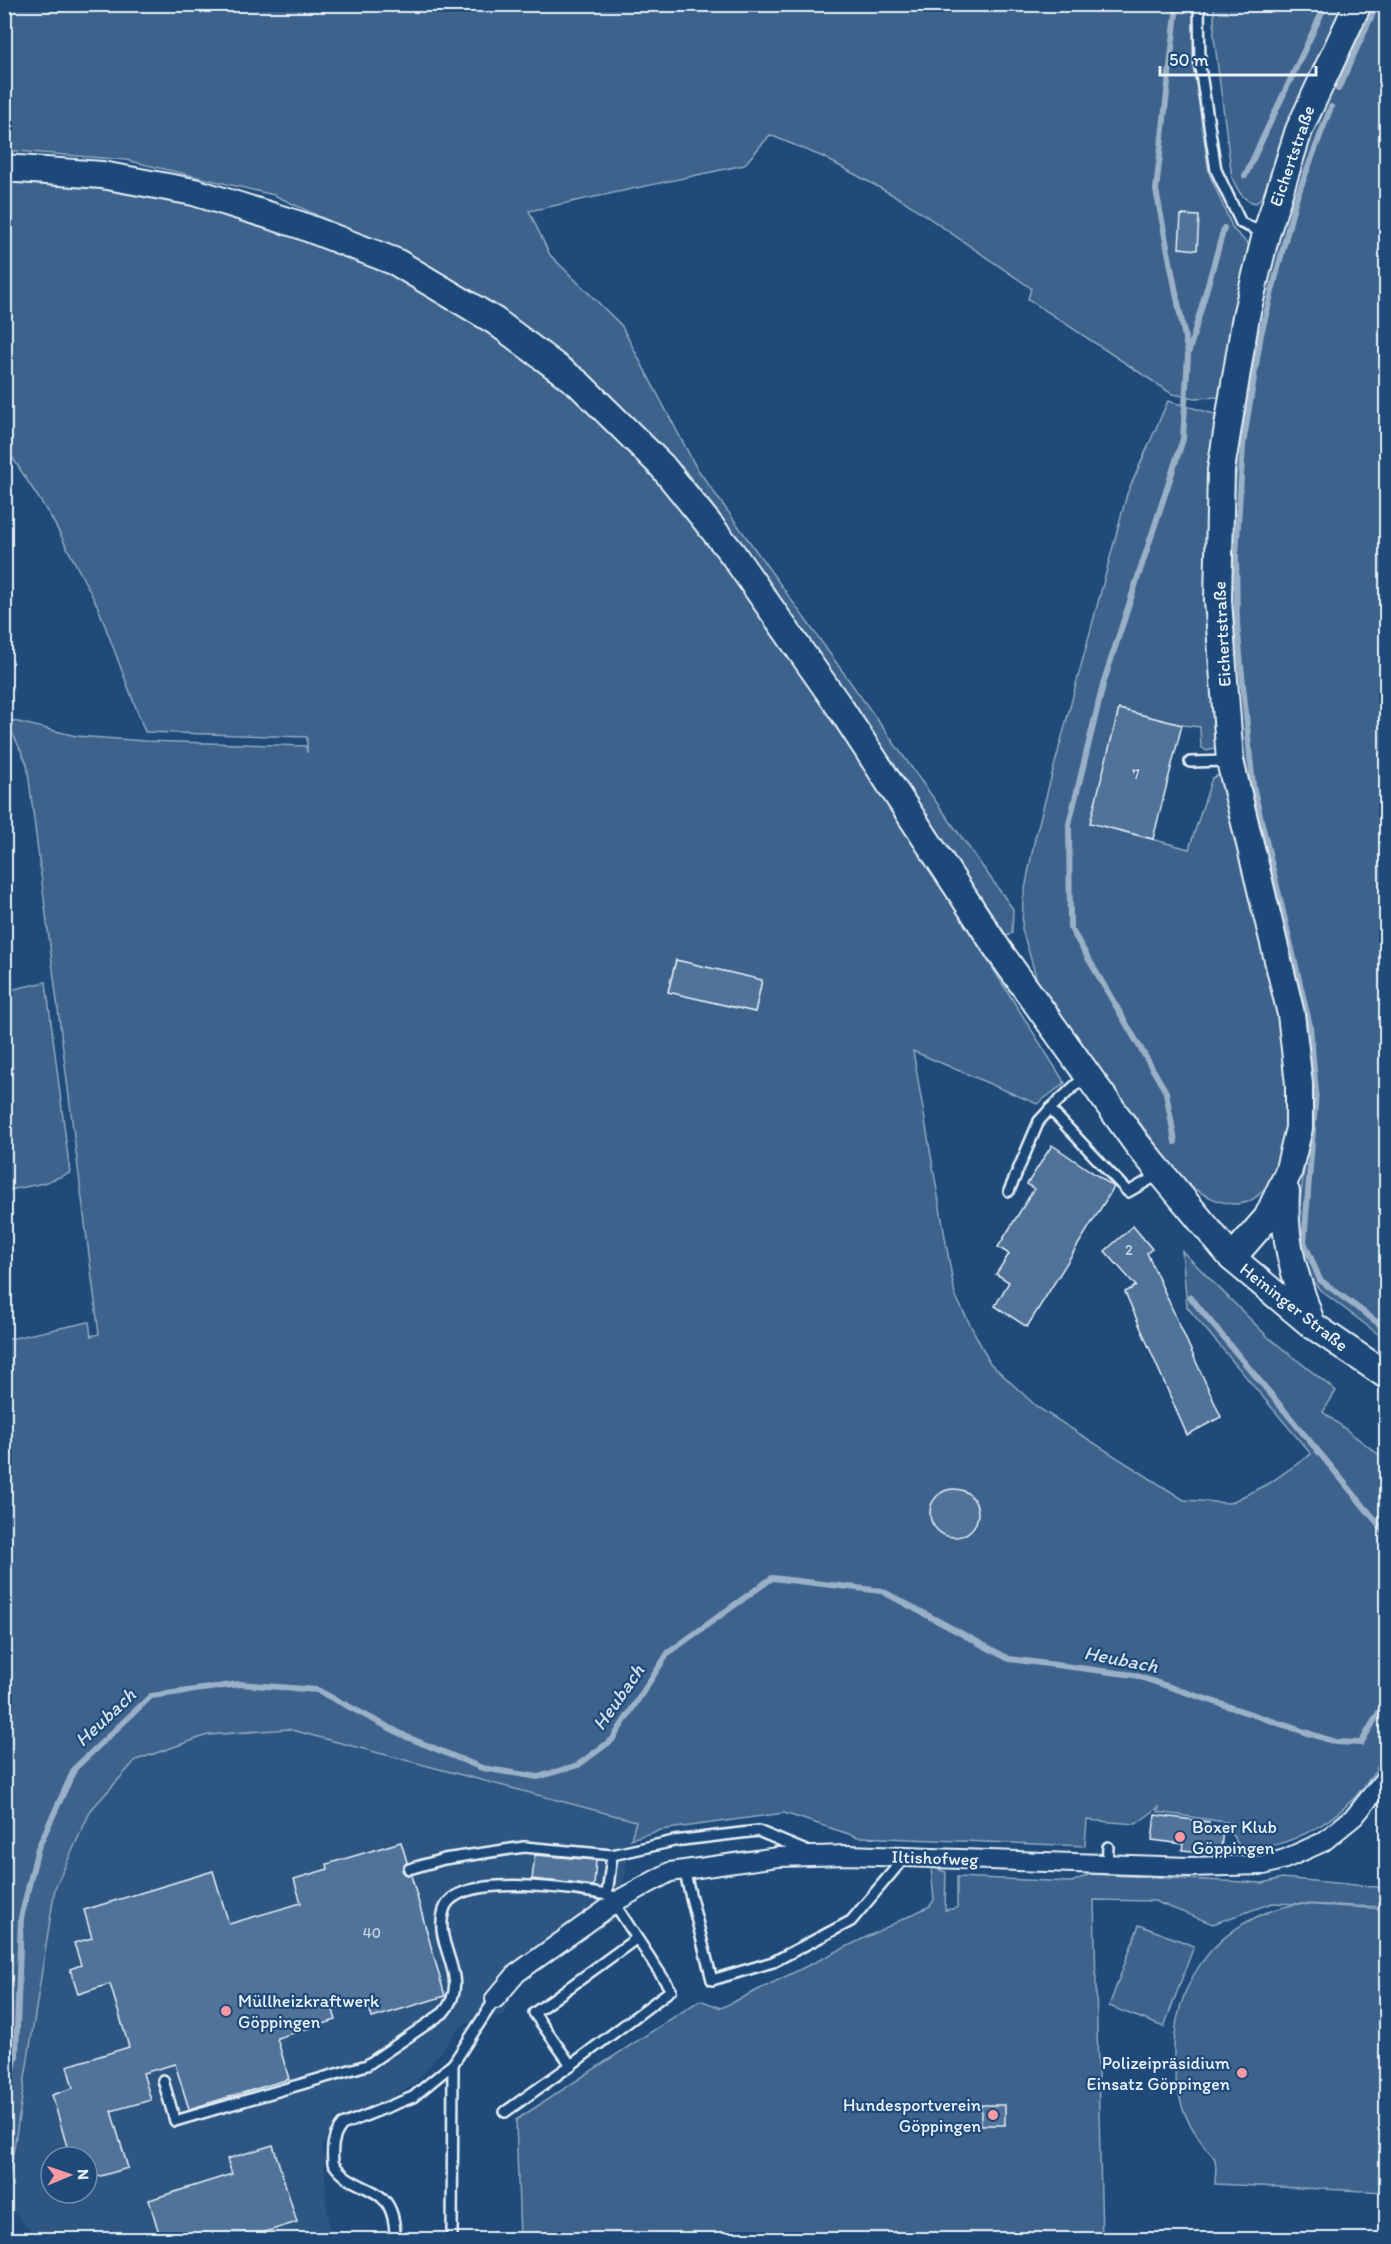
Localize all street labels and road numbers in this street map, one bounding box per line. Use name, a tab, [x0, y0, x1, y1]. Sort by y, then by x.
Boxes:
street label: Eichertstraße	[1264, 103, 1320, 209]
street label: Eichertstraße	[1208, 581, 1236, 687]
street label: Heininger Straße	[1235, 1258, 1353, 1356]
street label: Iltishofweg	[891, 1845, 980, 1871]

